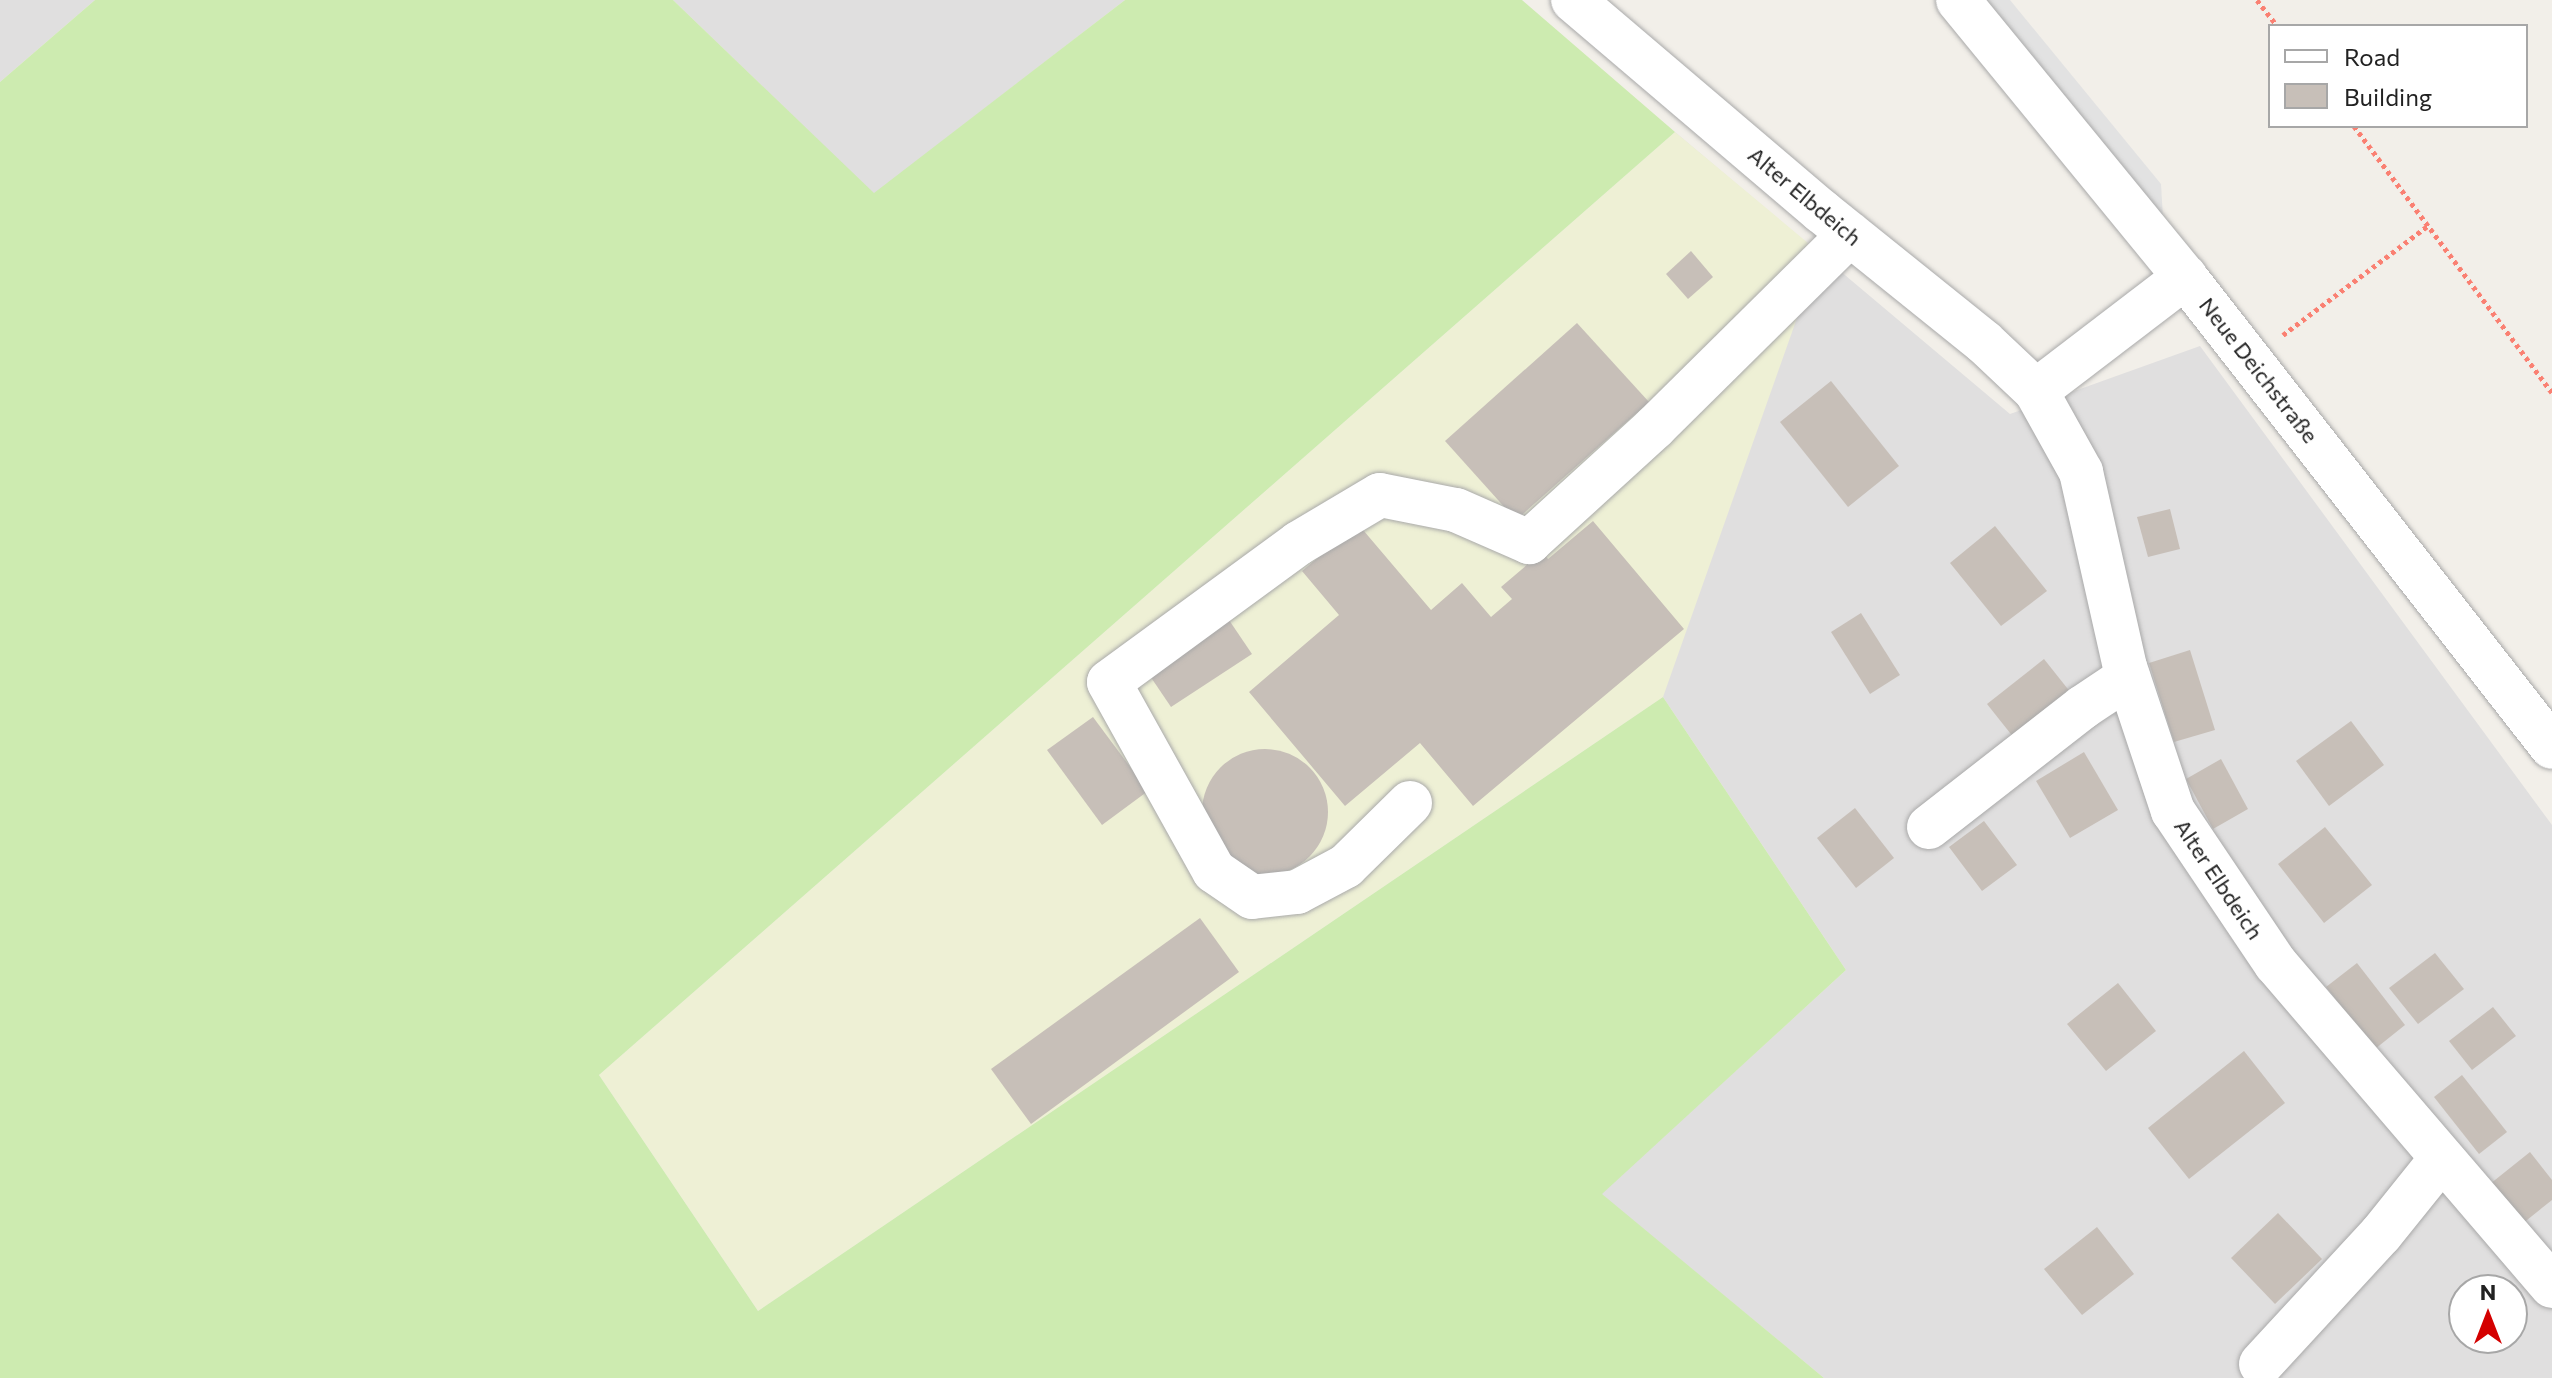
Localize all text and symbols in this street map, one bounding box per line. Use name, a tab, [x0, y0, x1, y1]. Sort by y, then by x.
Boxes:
legend	[2268, 24, 2528, 128]
text: Road	[2344, 42, 2400, 71]
text: Building	[2344, 82, 2432, 111]
street label: Alter Elbdeich	[1743, 141, 1867, 251]
street label: Neue Deichstraße	[2194, 292, 2324, 448]
street label: Alter Elbdeich	[2169, 814, 2269, 944]
north arrow	[2448, 1274, 2528, 1354]
text: N	[2480, 1278, 2496, 1305]

